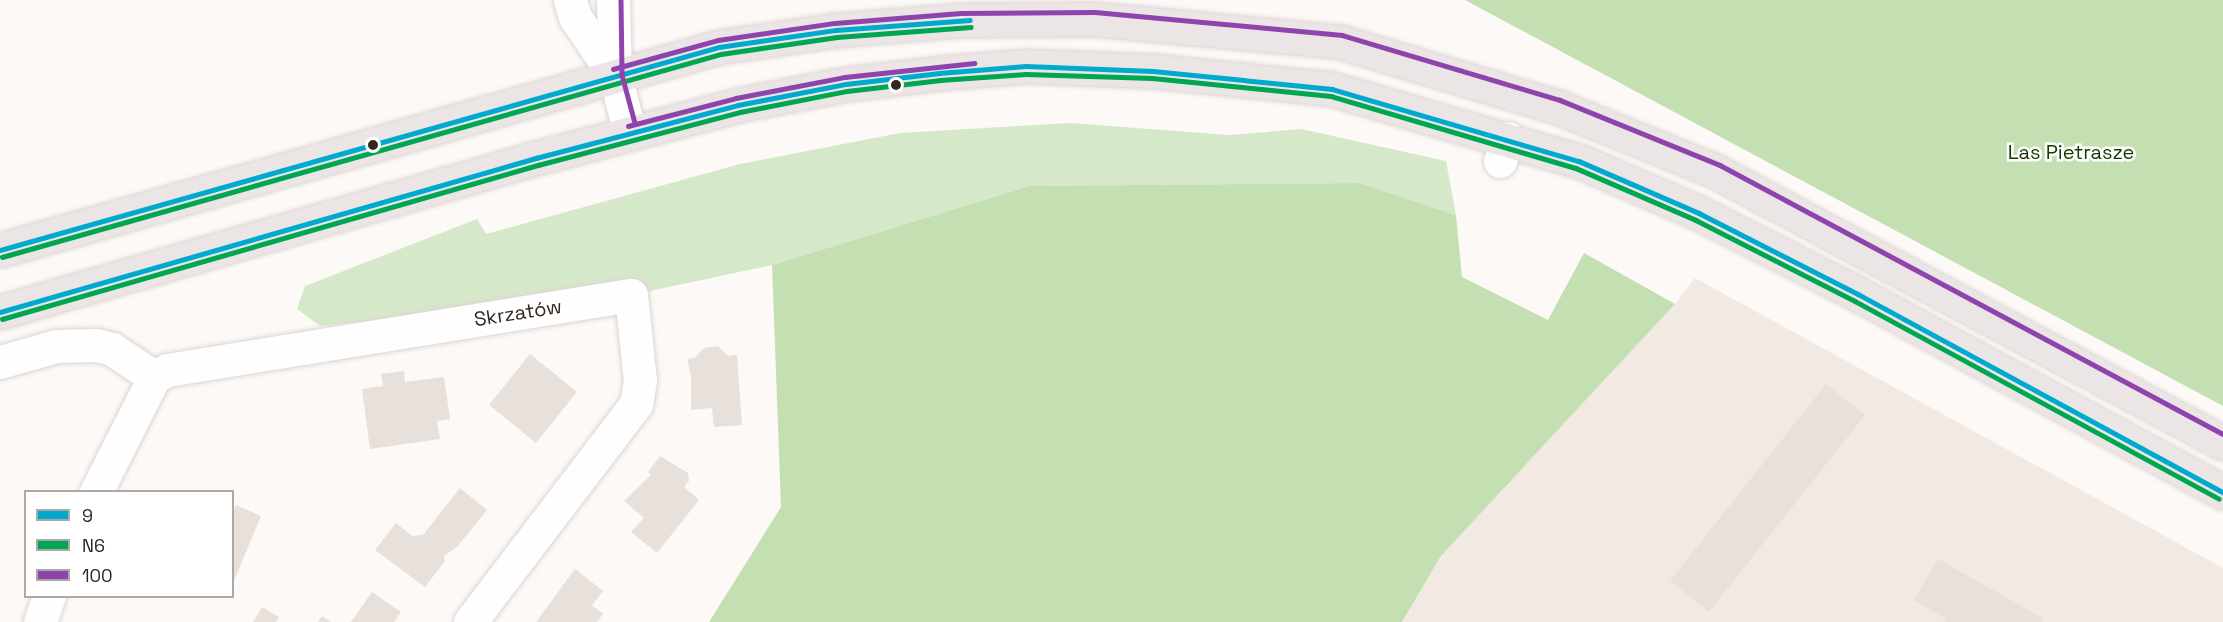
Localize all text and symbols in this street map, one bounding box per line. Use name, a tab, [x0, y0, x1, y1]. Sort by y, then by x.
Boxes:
unlabelled marker	[890, 79, 902, 91]
unlabelled marker	[367, 139, 379, 151]
park label: Las Pietrasze	[2008, 140, 2134, 164]
street label: Skrzatów	[472, 294, 564, 332]
legend	[24, 490, 234, 598]
text: 9	[82, 504, 93, 527]
text: N6	[82, 534, 105, 557]
text: 100	[82, 564, 113, 587]

